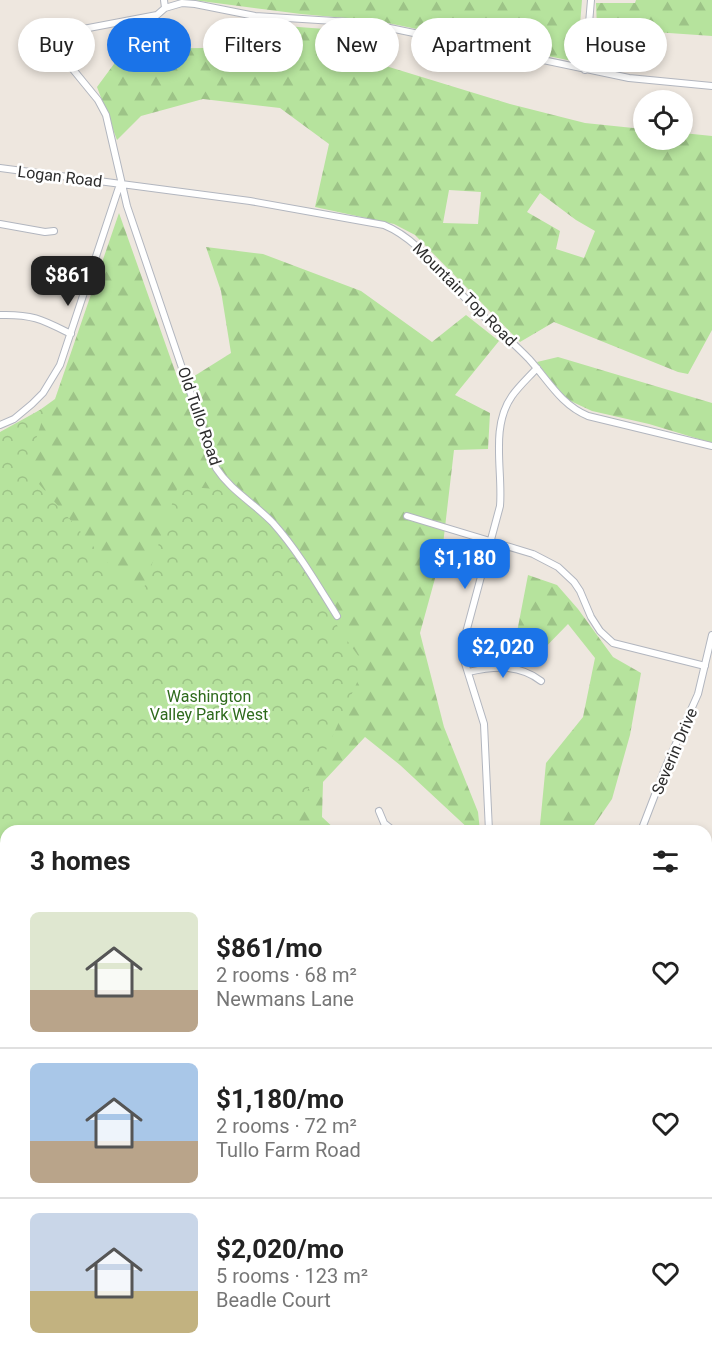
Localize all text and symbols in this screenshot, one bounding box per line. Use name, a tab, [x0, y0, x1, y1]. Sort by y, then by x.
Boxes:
chip: Buy	[18, 18, 95, 72]
chip: Rent	[107, 18, 191, 72]
chip: Filters	[203, 18, 303, 72]
chip: New	[315, 18, 399, 72]
chip: Apartment	[411, 18, 552, 72]
chip: House	[564, 18, 667, 72]
map controls	[633, 90, 693, 150]
button: locate	[633, 90, 693, 150]
street label: Logan Road	[17, 162, 103, 191]
street label: Mountain Top Road	[409, 239, 520, 350]
pin: $861	[32, 256, 104, 307]
text: $861	[45, 263, 91, 287]
street label: Old Tullo Road	[174, 364, 225, 468]
pin: $1,180	[416, 539, 514, 590]
text: $1,180	[434, 546, 496, 570]
pin: $2,020	[454, 628, 552, 679]
text: $2,020	[472, 635, 534, 659]
park label: Washington Valley Park West	[150, 687, 268, 724]
street label: Severin Drive	[648, 705, 701, 797]
icon: filters	[649, 845, 682, 878]
text: 3 homes	[30, 846, 131, 876]
text: $861/mo	[216, 933, 323, 963]
icon: home	[78, 936, 150, 1008]
icon: heart	[649, 956, 682, 989]
text: 2 rooms · 68 m²	[216, 963, 357, 987]
text: Newmans Lane	[216, 987, 354, 1011]
text: $1,180/mo	[216, 1084, 344, 1114]
icon: home	[78, 1087, 150, 1159]
icon: heart	[649, 1107, 682, 1140]
text: 2 rooms · 72 m²	[216, 1114, 357, 1138]
text: Tullo Farm Road	[216, 1138, 361, 1162]
text: $2,020/mo	[216, 1234, 344, 1264]
icon: home	[78, 1237, 150, 1309]
icon: heart	[649, 1257, 682, 1290]
text: 5 rooms · 123 m²	[216, 1264, 368, 1288]
text: Beadle Court	[216, 1288, 331, 1312]

